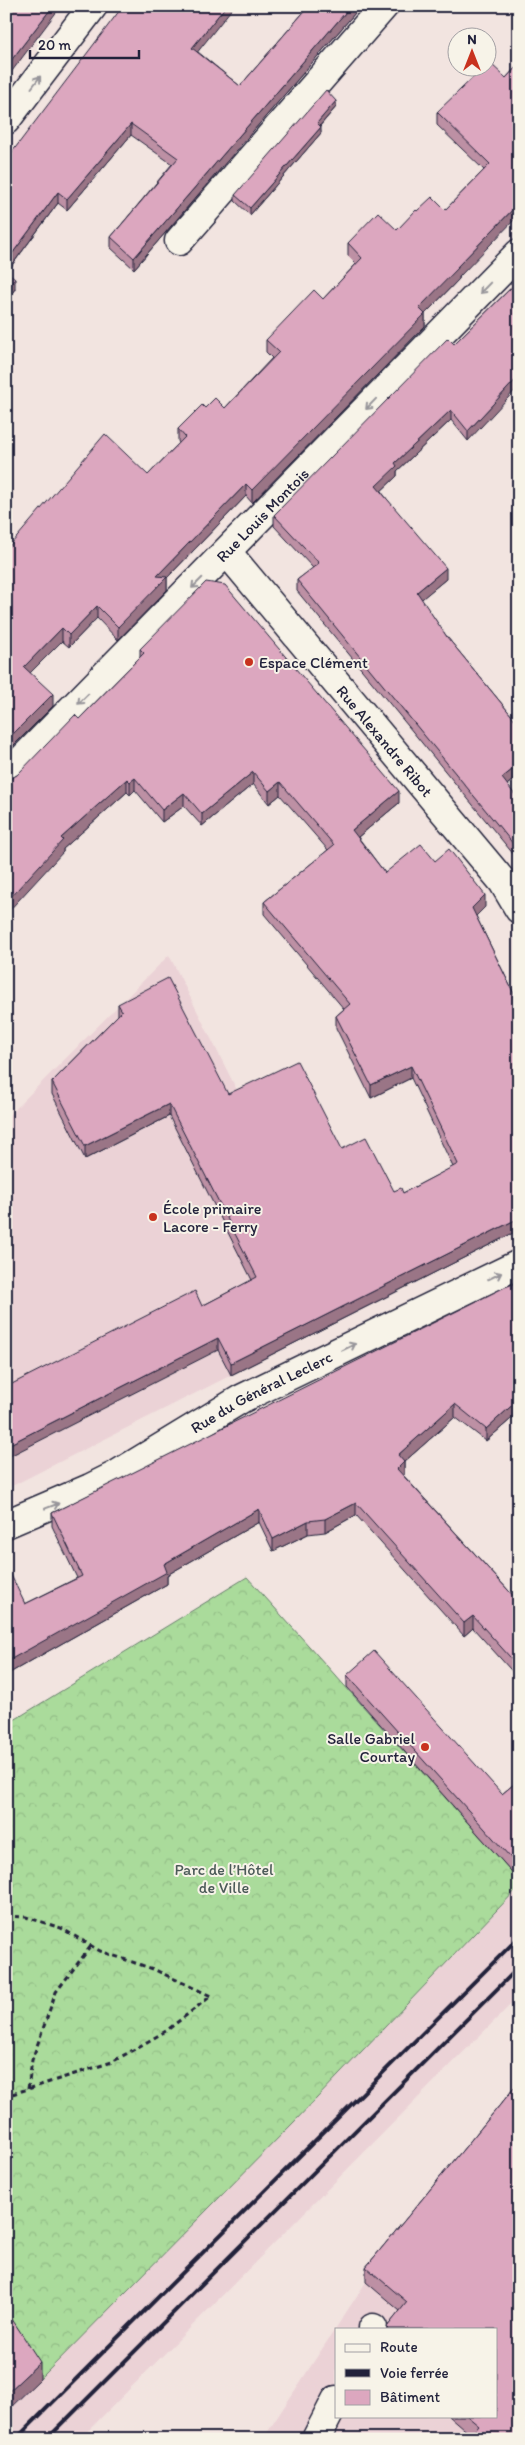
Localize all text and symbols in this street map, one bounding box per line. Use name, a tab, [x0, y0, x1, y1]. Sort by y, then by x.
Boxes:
scale bar	[30, 28, 139, 60]
north arrow	[448, 28, 498, 78]
text: N	[467, 31, 477, 48]
text: 20 m	[38, 36, 72, 54]
one-way arrow	[31, 75, 41, 89]
one-way arrow	[479, 281, 491, 294]
one-way arrow	[365, 398, 378, 410]
street label: Rue Louis Montois	[212, 464, 313, 566]
one-way arrow	[191, 577, 203, 589]
place label: Espace Clément	[259, 653, 368, 672]
marker: Espace Clément	[243, 656, 255, 668]
street label: Rue Alexandre Ribot	[333, 681, 437, 800]
one-way arrow	[77, 692, 89, 705]
place label: École primaire Lacore - Ferry	[163, 1199, 262, 1236]
marker: École primaire Lacore - Ferry	[147, 1211, 159, 1223]
one-way arrow	[487, 1271, 502, 1280]
one-way arrow	[341, 1342, 356, 1352]
street label: Rue du Général Leclerc	[187, 1347, 335, 1437]
one-way arrow	[43, 1501, 59, 1510]
place label: Salle Gabriel Courtay	[327, 1729, 415, 1766]
marker: Salle Gabriel Courtay	[419, 1741, 431, 1753]
park label: Parc de l’Hôtel de Ville	[174, 1860, 274, 1897]
legend	[335, 2328, 498, 2418]
text: Route	[380, 2338, 418, 2356]
text: Voie ferrée	[380, 2364, 449, 2382]
text: Bâtiment	[380, 2388, 441, 2406]

